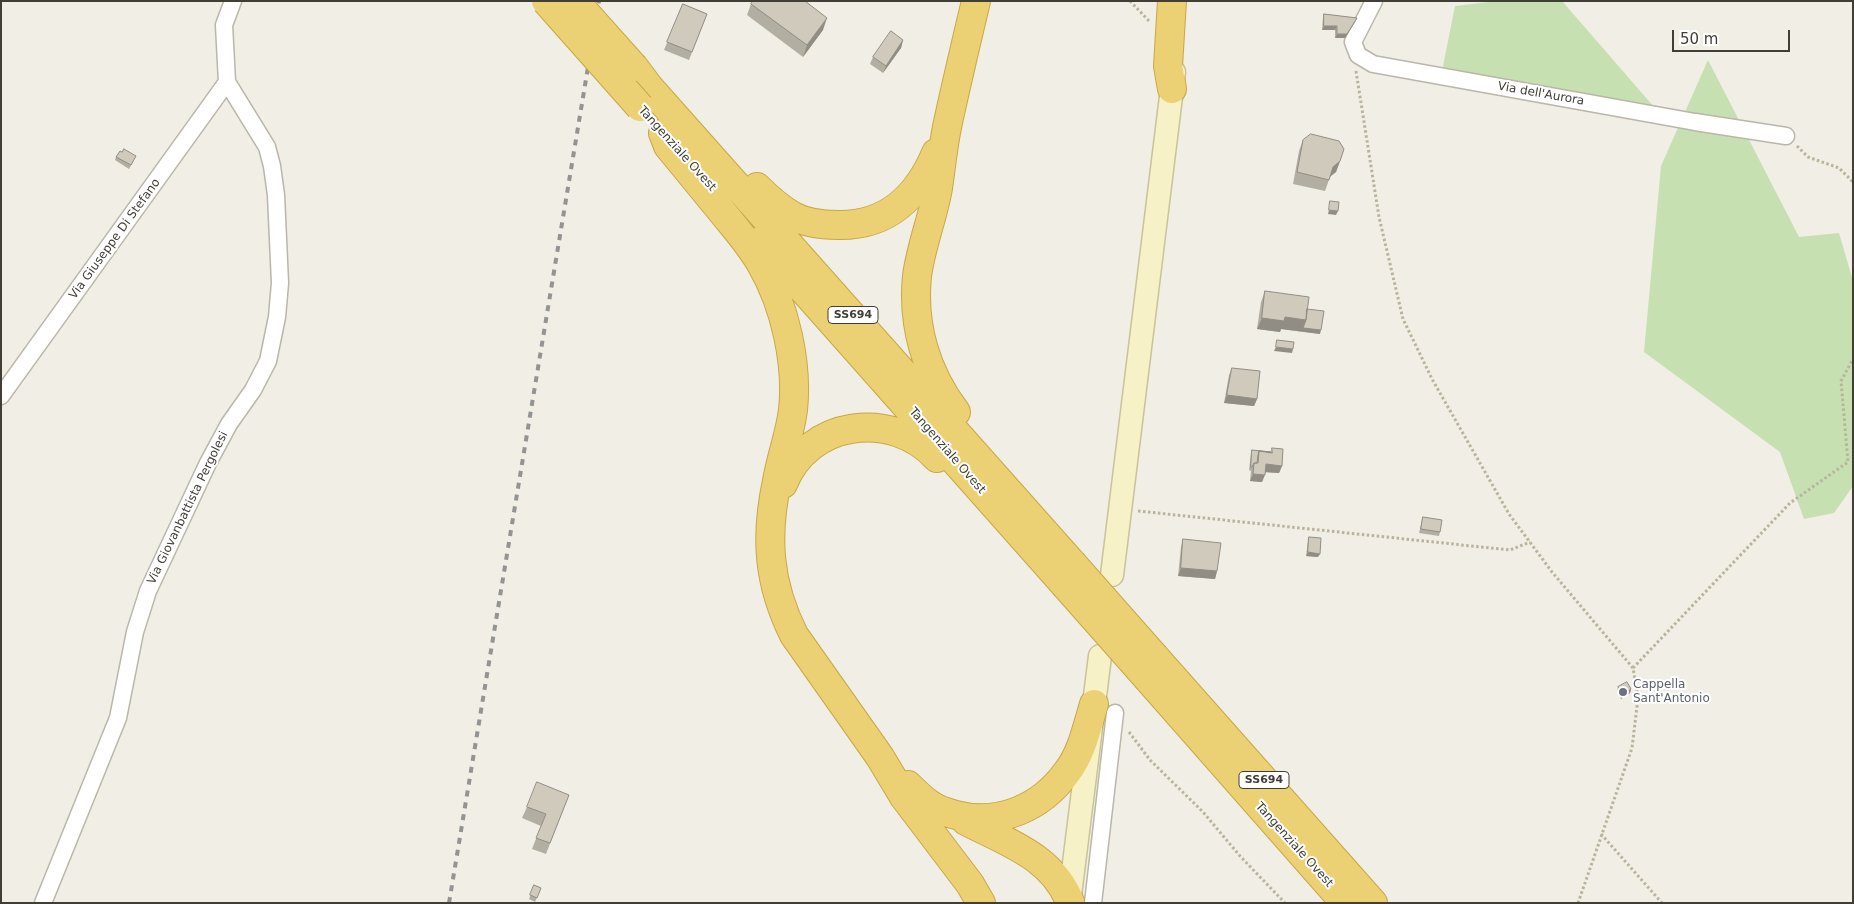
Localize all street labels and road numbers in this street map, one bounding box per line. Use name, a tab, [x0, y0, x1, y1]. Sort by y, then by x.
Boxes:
street label: Via dell'Aurora	[1497, 79, 1585, 109]
street label: Tangenziale Ovest	[635, 104, 719, 194]
street label: Via Giuseppe Di Stefano	[66, 176, 164, 302]
road number: SS694	[828, 306, 878, 324]
street label: Tangenziale Ovest	[906, 405, 988, 497]
street label: Via Giovanbattista Pergolesi	[145, 429, 231, 587]
road number: SS694	[1239, 772, 1289, 788]
street label: Tangenziale Ovest	[1252, 800, 1336, 890]

